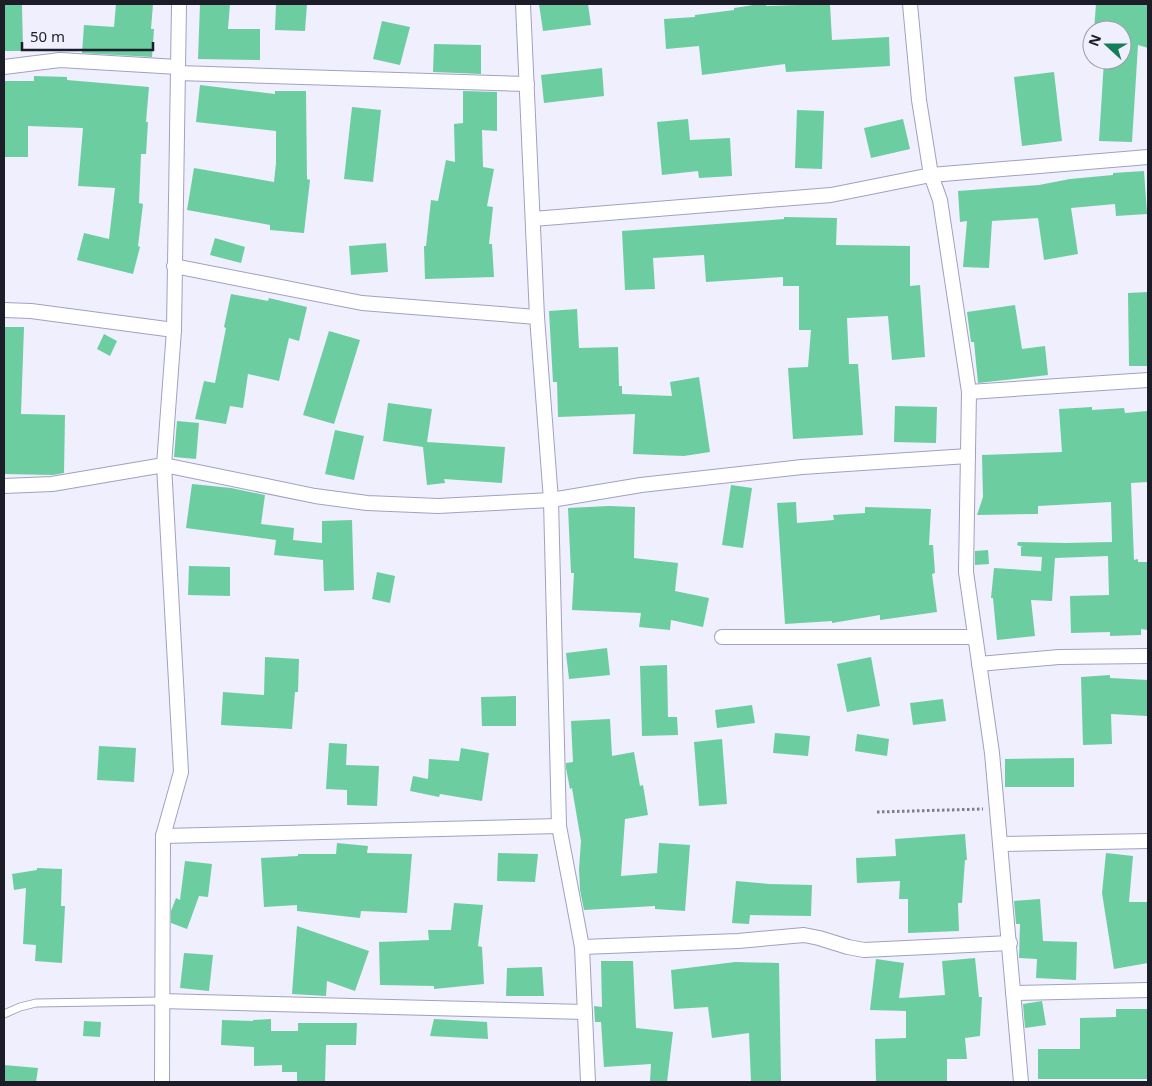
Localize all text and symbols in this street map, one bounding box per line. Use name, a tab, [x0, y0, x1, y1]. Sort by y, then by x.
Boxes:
scale bar	[22, 20, 154, 52]
north arrow	[1082, 20, 1132, 70]
text: 50 m	[30, 26, 65, 46]
text: N	[1083, 31, 1105, 49]

